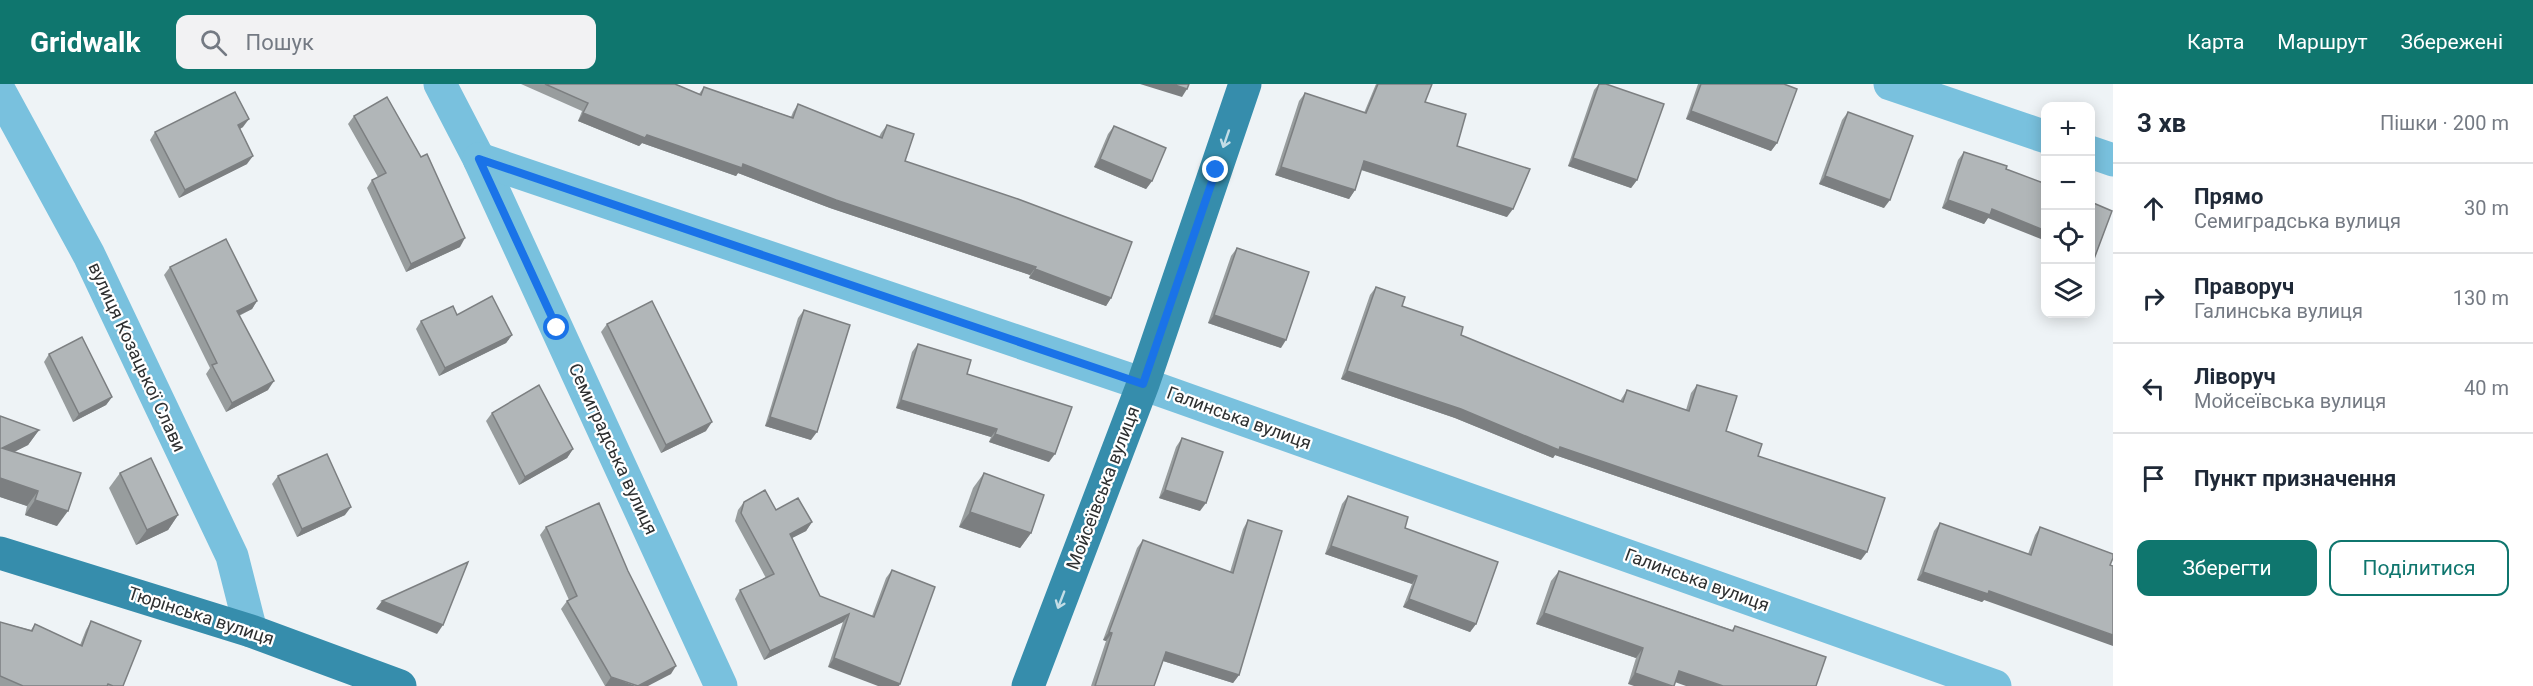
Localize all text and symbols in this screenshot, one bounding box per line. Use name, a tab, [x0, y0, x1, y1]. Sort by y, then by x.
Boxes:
search box	[176, 15, 596, 69]
text: Gridwalk	[30, 26, 140, 59]
icon: search	[197, 26, 230, 59]
text: Пошук	[245, 30, 314, 55]
text: Карта	[2187, 30, 2244, 54]
text: Маршрут	[2277, 30, 2368, 54]
text: Збережені	[2401, 30, 2503, 54]
map controls	[2041, 102, 2095, 318]
button: +	[2041, 102, 2095, 156]
text: 3 хв	[2137, 108, 2186, 138]
text: Пішки · 200 m	[2380, 111, 2509, 135]
one-way arrow	[1219, 129, 1230, 148]
route end	[1202, 156, 1228, 182]
button: −	[2041, 156, 2095, 210]
text: Прямо	[2194, 184, 2263, 209]
icon: ahead	[2137, 192, 2170, 225]
text: 30 m	[2464, 196, 2509, 220]
text: Семиградська вулиця	[2194, 209, 2401, 233]
button: locate	[2041, 210, 2095, 264]
street label: вулиця Козацької Слави	[84, 259, 191, 455]
button: layers	[2041, 264, 2095, 318]
text: Праворуч	[2194, 274, 2294, 299]
icon: right	[2137, 282, 2170, 315]
text: 130 m	[2453, 286, 2509, 310]
text: Галинська вулиця	[2194, 299, 2363, 323]
route start	[543, 314, 569, 340]
street label: Семиградська вулиця	[565, 360, 662, 538]
text: Ліворуч	[2194, 364, 2276, 389]
icon: left	[2137, 372, 2170, 405]
text: 40 m	[2464, 376, 2509, 400]
street label: Галинська вулиця	[1164, 382, 1314, 453]
text: Мойсеївська вулиця	[2194, 389, 2386, 413]
street label: Мойсеївська вулиця	[1062, 403, 1143, 572]
icon: arrive	[2137, 462, 2170, 495]
text: Пункт призначення	[2194, 466, 2396, 491]
button: Зберегти	[2137, 540, 2317, 596]
button: Поділитися	[2329, 540, 2509, 596]
street label: Галинська вулиця	[1622, 544, 1772, 615]
street label: Тюрінська вулиця	[125, 582, 277, 649]
one-way arrow	[1055, 590, 1066, 608]

